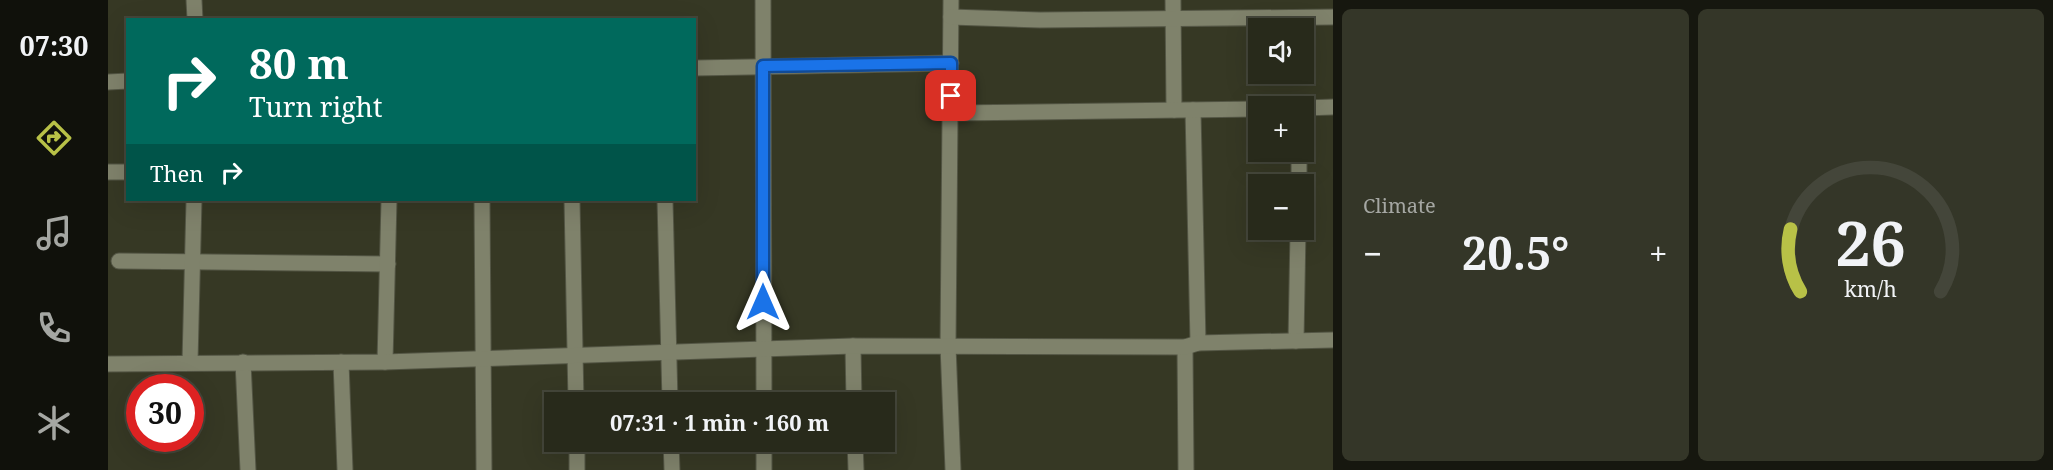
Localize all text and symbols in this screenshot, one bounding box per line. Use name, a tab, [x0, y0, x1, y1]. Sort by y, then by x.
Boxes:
map controls	[1248, 18, 1314, 240]
button: sound	[1248, 18, 1314, 84]
text: 07:30	[19, 27, 89, 64]
text: 80 m	[249, 34, 349, 91]
icon: right	[150, 42, 228, 120]
pin	[925, 70, 976, 121]
icon: arrive	[934, 79, 967, 112]
text: Turn right	[249, 88, 382, 125]
button: +	[1248, 96, 1314, 162]
icon: directions	[33, 117, 75, 159]
icon: right	[215, 156, 248, 189]
text: Then	[150, 158, 203, 188]
button: −	[1248, 174, 1314, 240]
text: Climate	[1363, 192, 1436, 219]
text: 26	[1835, 199, 1906, 284]
icon: music	[33, 212, 75, 254]
text: 20.5°	[1462, 222, 1569, 283]
text: −	[1363, 231, 1382, 276]
text: +	[1649, 231, 1667, 276]
position arrow	[731, 270, 795, 334]
text: km/h	[1844, 274, 1897, 303]
icon: phone	[33, 307, 75, 349]
speed limit sign: 30	[126, 374, 204, 452]
icon: climate	[33, 402, 75, 444]
text: 07:31 · 1 min · 160 m	[610, 407, 829, 437]

